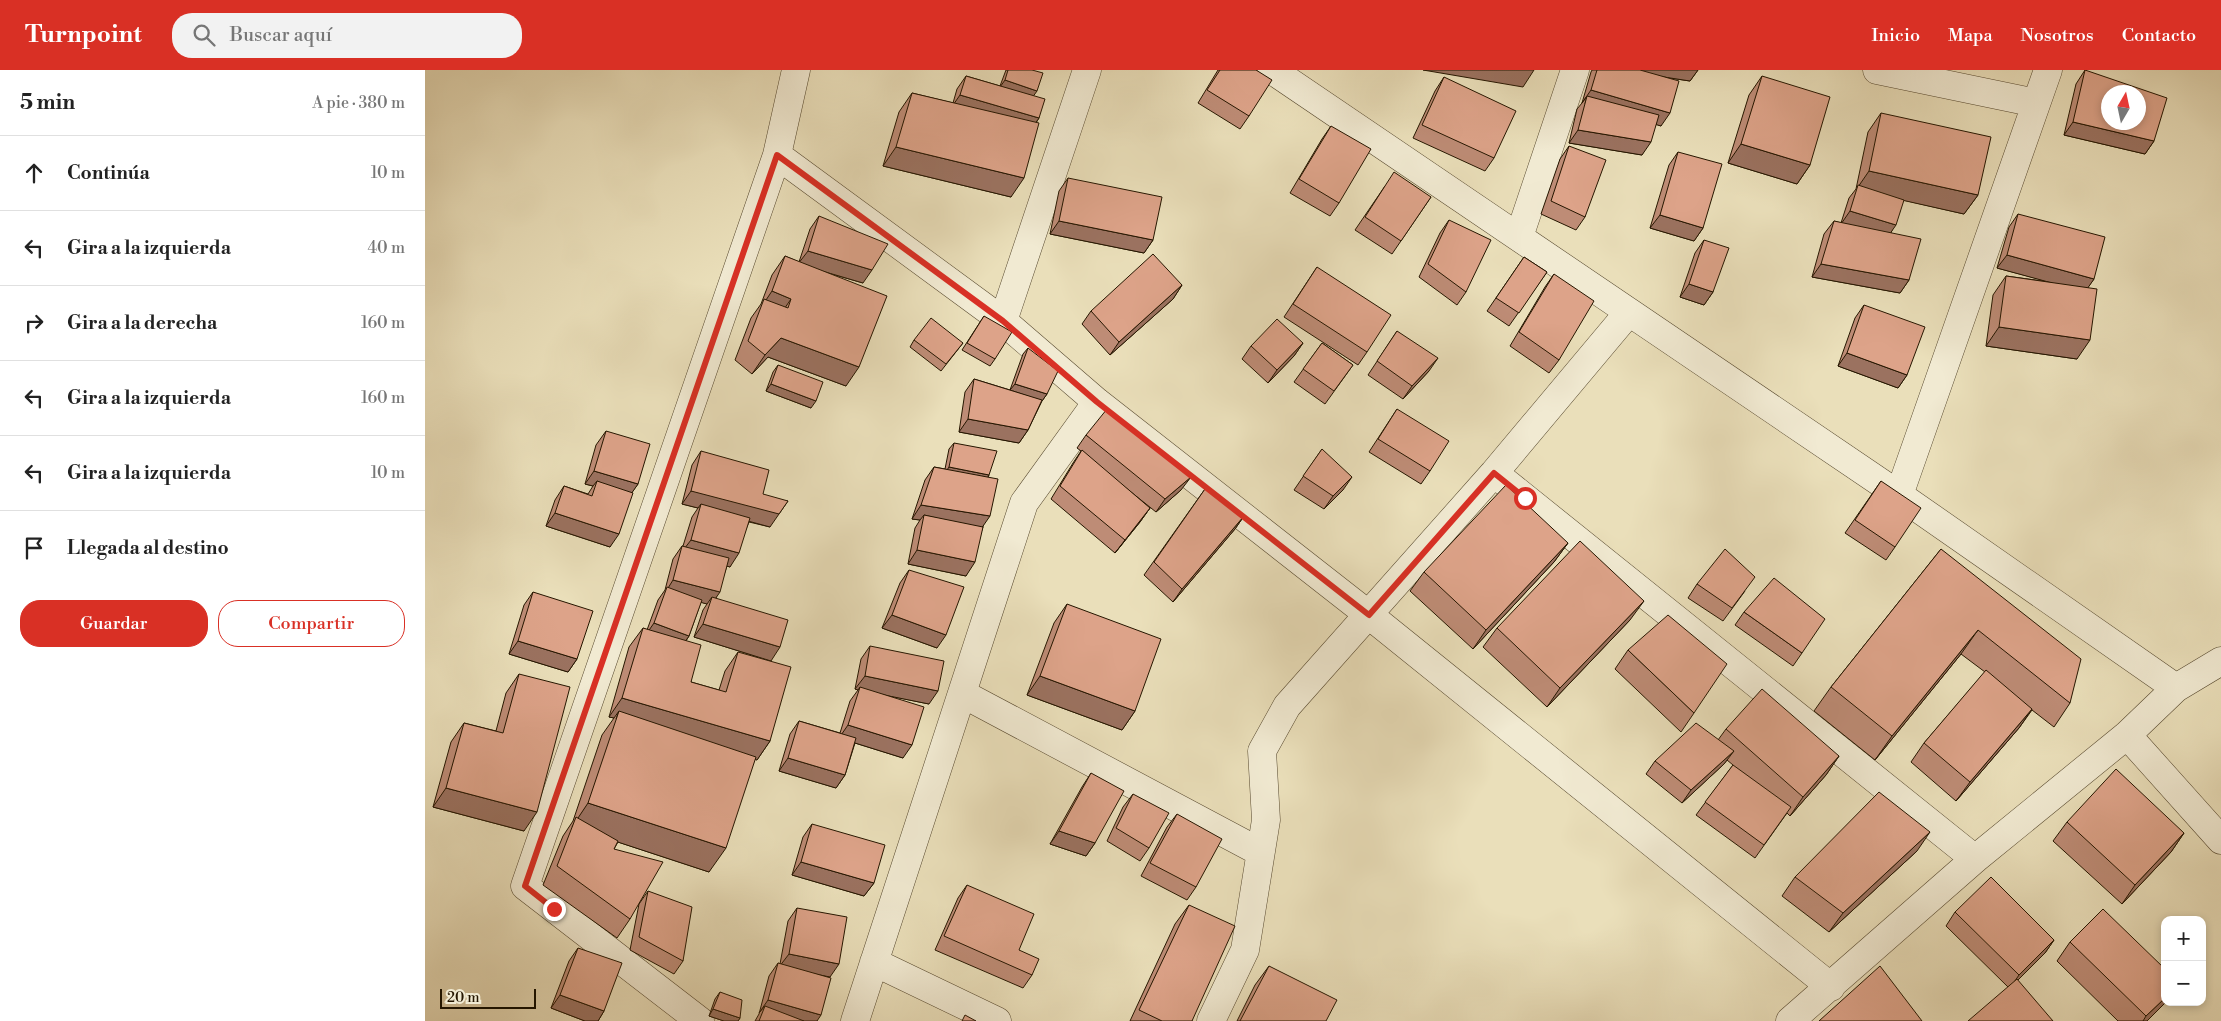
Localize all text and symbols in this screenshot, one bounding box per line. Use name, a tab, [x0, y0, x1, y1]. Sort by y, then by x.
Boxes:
search box	[172, 13, 522, 58]
text: Turnpoint	[25, 20, 142, 50]
icon: search	[190, 21, 218, 49]
text: Buscar aquí	[230, 23, 332, 47]
text: Inicio	[1871, 24, 1920, 47]
text: Mapa	[1948, 24, 1993, 47]
text: Nosotros	[2021, 24, 2094, 47]
text: Contacto	[2122, 24, 2196, 47]
north arrow	[2101, 85, 2146, 130]
text: 5 min	[20, 90, 75, 116]
text: A pie · 380 m	[312, 93, 405, 113]
icon: ahead	[20, 159, 48, 187]
text: Continúa	[67, 161, 150, 185]
text: 10 m	[371, 163, 405, 183]
icon: left	[20, 234, 48, 262]
text: Gira a la izquierda	[67, 236, 231, 260]
text: 40 m	[368, 238, 405, 258]
icon: right	[20, 309, 48, 337]
text: Gira a la derecha	[67, 311, 217, 335]
text: 160 m	[361, 313, 405, 333]
icon: left	[20, 384, 48, 412]
text: Gira a la izquierda	[67, 386, 231, 410]
text: 160 m	[361, 388, 405, 408]
icon: left	[20, 459, 48, 487]
text: Gira a la izquierda	[67, 461, 231, 485]
text: 10 m	[371, 463, 405, 483]
route start	[1514, 487, 1537, 510]
icon: arrive	[20, 534, 48, 562]
text: Llegada al destino	[67, 536, 229, 560]
button: Guardar	[20, 600, 208, 647]
button: Compartir	[218, 600, 405, 647]
route end	[543, 898, 566, 921]
map controls	[2161, 916, 2206, 1006]
button: +	[2161, 916, 2206, 961]
button: −	[2161, 961, 2206, 1006]
scale bar	[440, 986, 536, 1009]
text: 20 m	[447, 989, 479, 1007]

